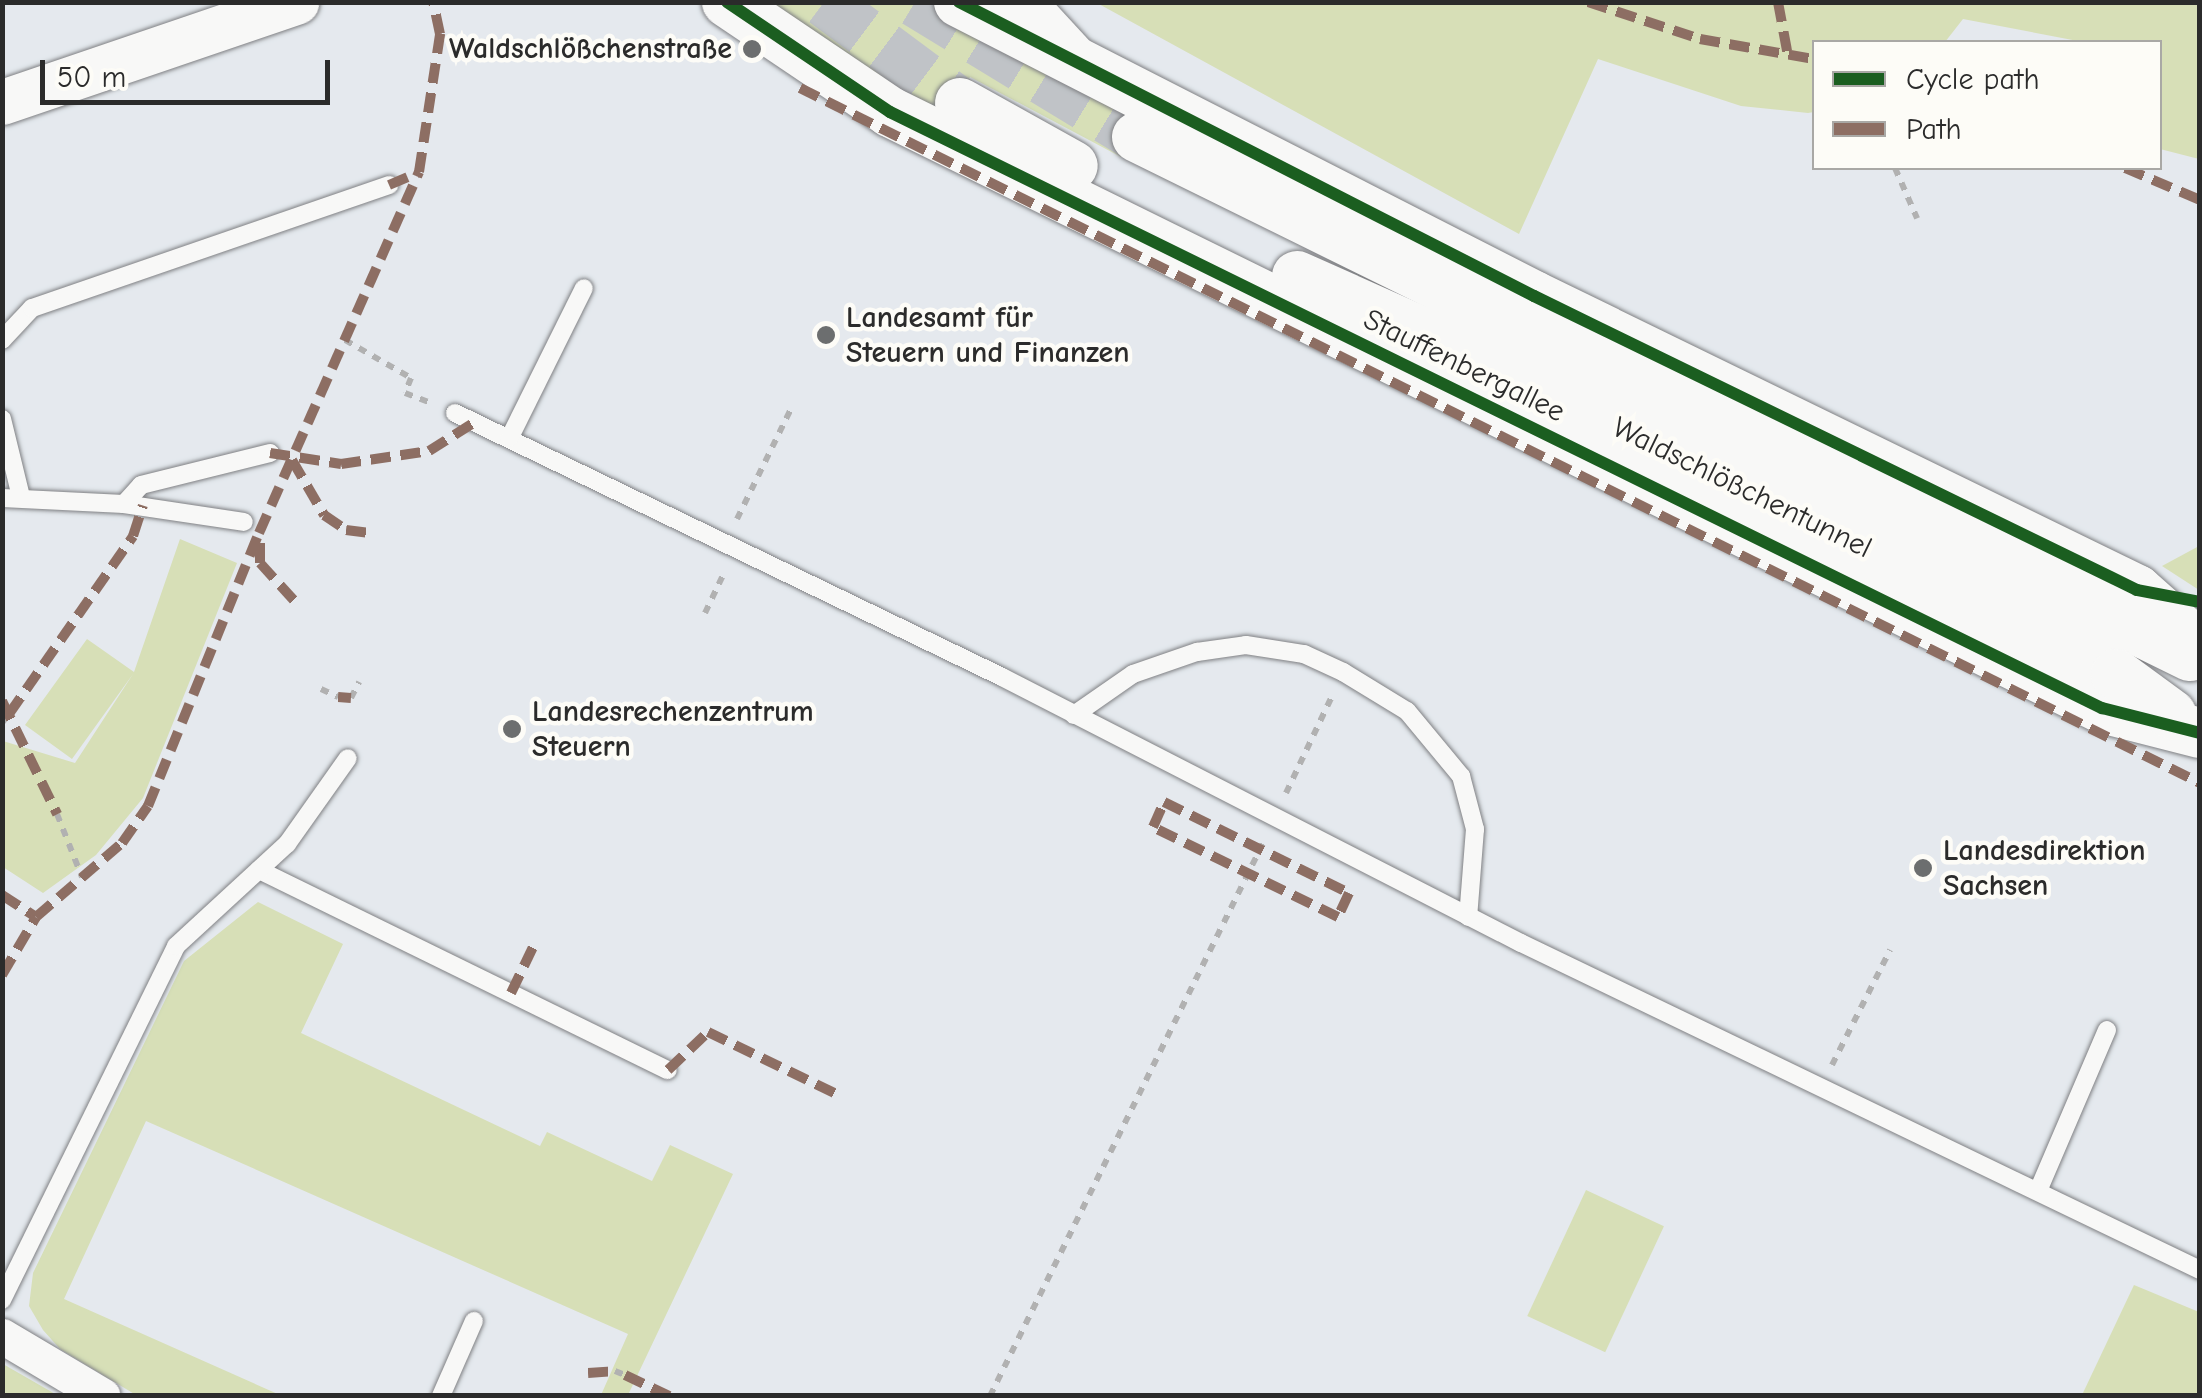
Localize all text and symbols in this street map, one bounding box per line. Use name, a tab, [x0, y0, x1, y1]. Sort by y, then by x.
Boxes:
place label: Waldschlößchenstraße	[449, 31, 732, 67]
marker: Waldschlößchenstraße	[741, 38, 763, 60]
scale bar	[45, 40, 335, 102]
legend	[1812, 40, 2162, 170]
text: 50 m	[57, 60, 126, 95]
text: Cycle path	[1906, 62, 2040, 97]
text: Path	[1906, 112, 1962, 147]
place label: Landesamt für Steuern und Finanzen	[846, 300, 1130, 370]
street label: Stauffenbergallee	[1357, 302, 1571, 430]
marker: Landesamt für Steuern und Finanzen	[815, 324, 837, 346]
street label: Waldschlößchentunnel	[1607, 410, 1877, 566]
place label: Landesrechenzentrum Steuern	[532, 694, 814, 764]
marker: Landesrechenzentrum Steuern	[501, 718, 523, 740]
place label: Landesdirektion Sachsen	[1943, 833, 2145, 904]
marker: Landesdirektion Sachsen	[1912, 857, 1934, 879]

